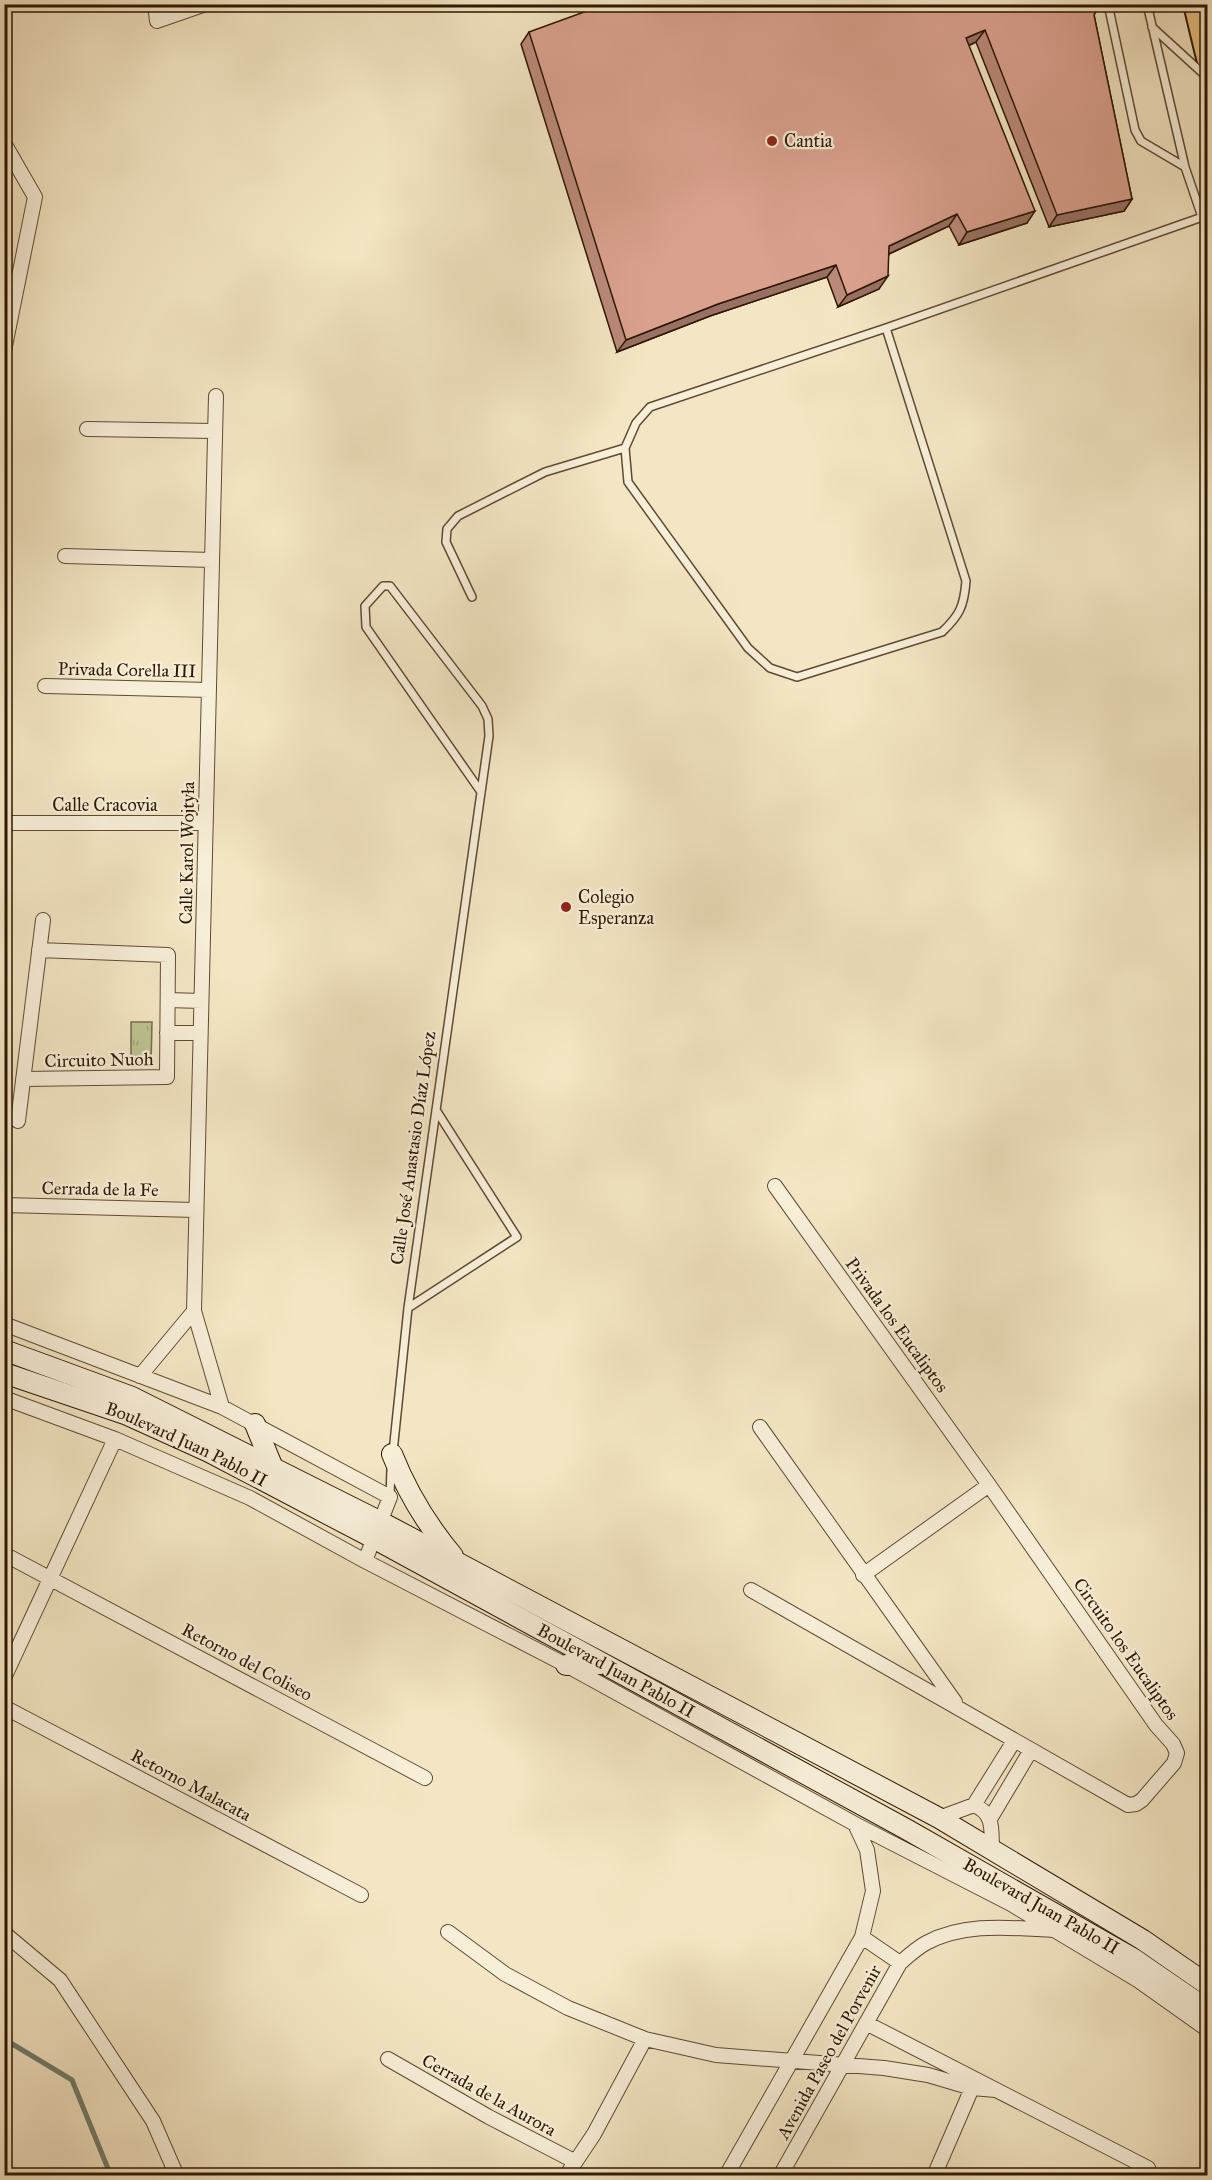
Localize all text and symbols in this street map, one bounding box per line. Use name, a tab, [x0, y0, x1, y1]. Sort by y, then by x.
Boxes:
place label: Cantia	[784, 130, 833, 152]
marker: Cantia	[765, 134, 779, 148]
street label: Privada Corella III	[58, 658, 197, 682]
street label: Calle Karol Wojtyła	[175, 781, 199, 925]
street label: Calle Cracovia	[52, 794, 158, 816]
place label: Colegio Esperanza	[578, 886, 654, 929]
marker: Colegio Esperanza	[559, 900, 573, 914]
street label: Calle José Anastasio Díaz López	[386, 1030, 441, 1266]
street label: Circuito Nuoh	[44, 1048, 154, 1072]
street label: Cerrada de la Fe	[41, 1177, 159, 1201]
street label: Privada los Eucaliptos	[841, 1253, 953, 1397]
street label: Boulevard Juan Pablo II	[103, 1397, 271, 1492]
street label: Circuito los Eucaliptos	[1069, 1574, 1183, 1724]
street label: Retorno del Coliseo	[178, 1618, 316, 1706]
street label: Boulevard Juan Pablo II	[533, 1619, 699, 1723]
street label: Retorno Malacata	[127, 1744, 255, 1826]
street label: Boulevard Juan Pablo II	[959, 1853, 1123, 1959]
street label: Avenida Paseo del Porvenir	[771, 1961, 886, 2144]
street label: Cerrada de la Aurora	[418, 2049, 560, 2141]

